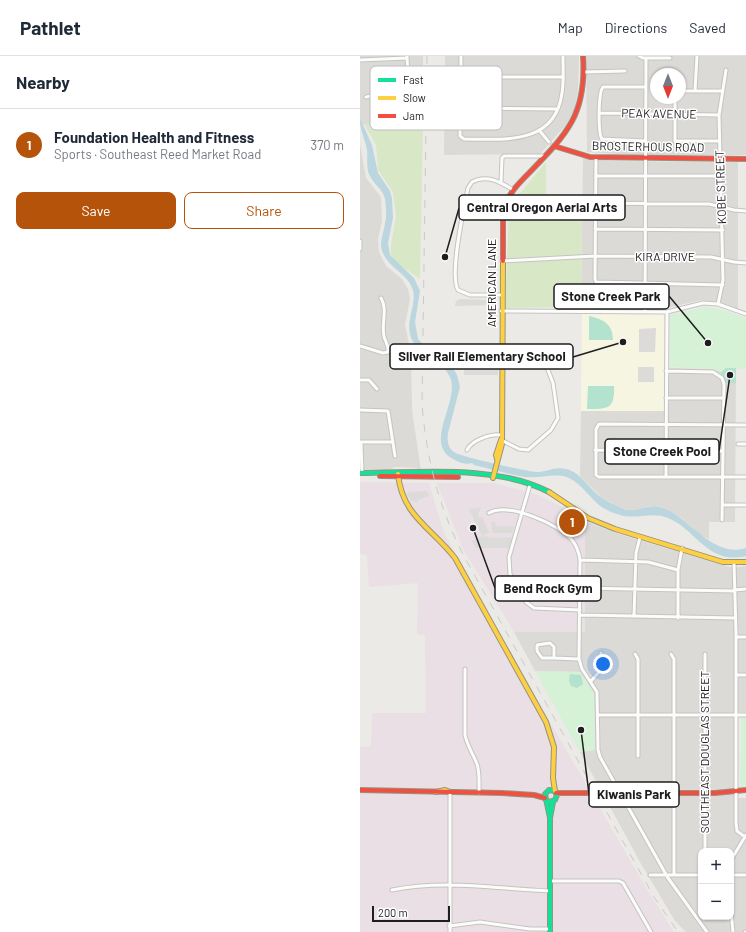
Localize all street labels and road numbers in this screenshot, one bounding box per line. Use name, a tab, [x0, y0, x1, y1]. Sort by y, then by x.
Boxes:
street label: PEAK AVENUE	[621, 105, 697, 121]
street label: BROSTERHOUS ROAD	[592, 138, 704, 154]
street label: KOBE STREET	[712, 150, 728, 224]
street label: AMERICAN LANE	[484, 239, 498, 327]
street label: KIRA DRIVE	[635, 249, 695, 263]
street label: SOUTHEAST DOUGLAS STREET	[697, 670, 711, 833]

